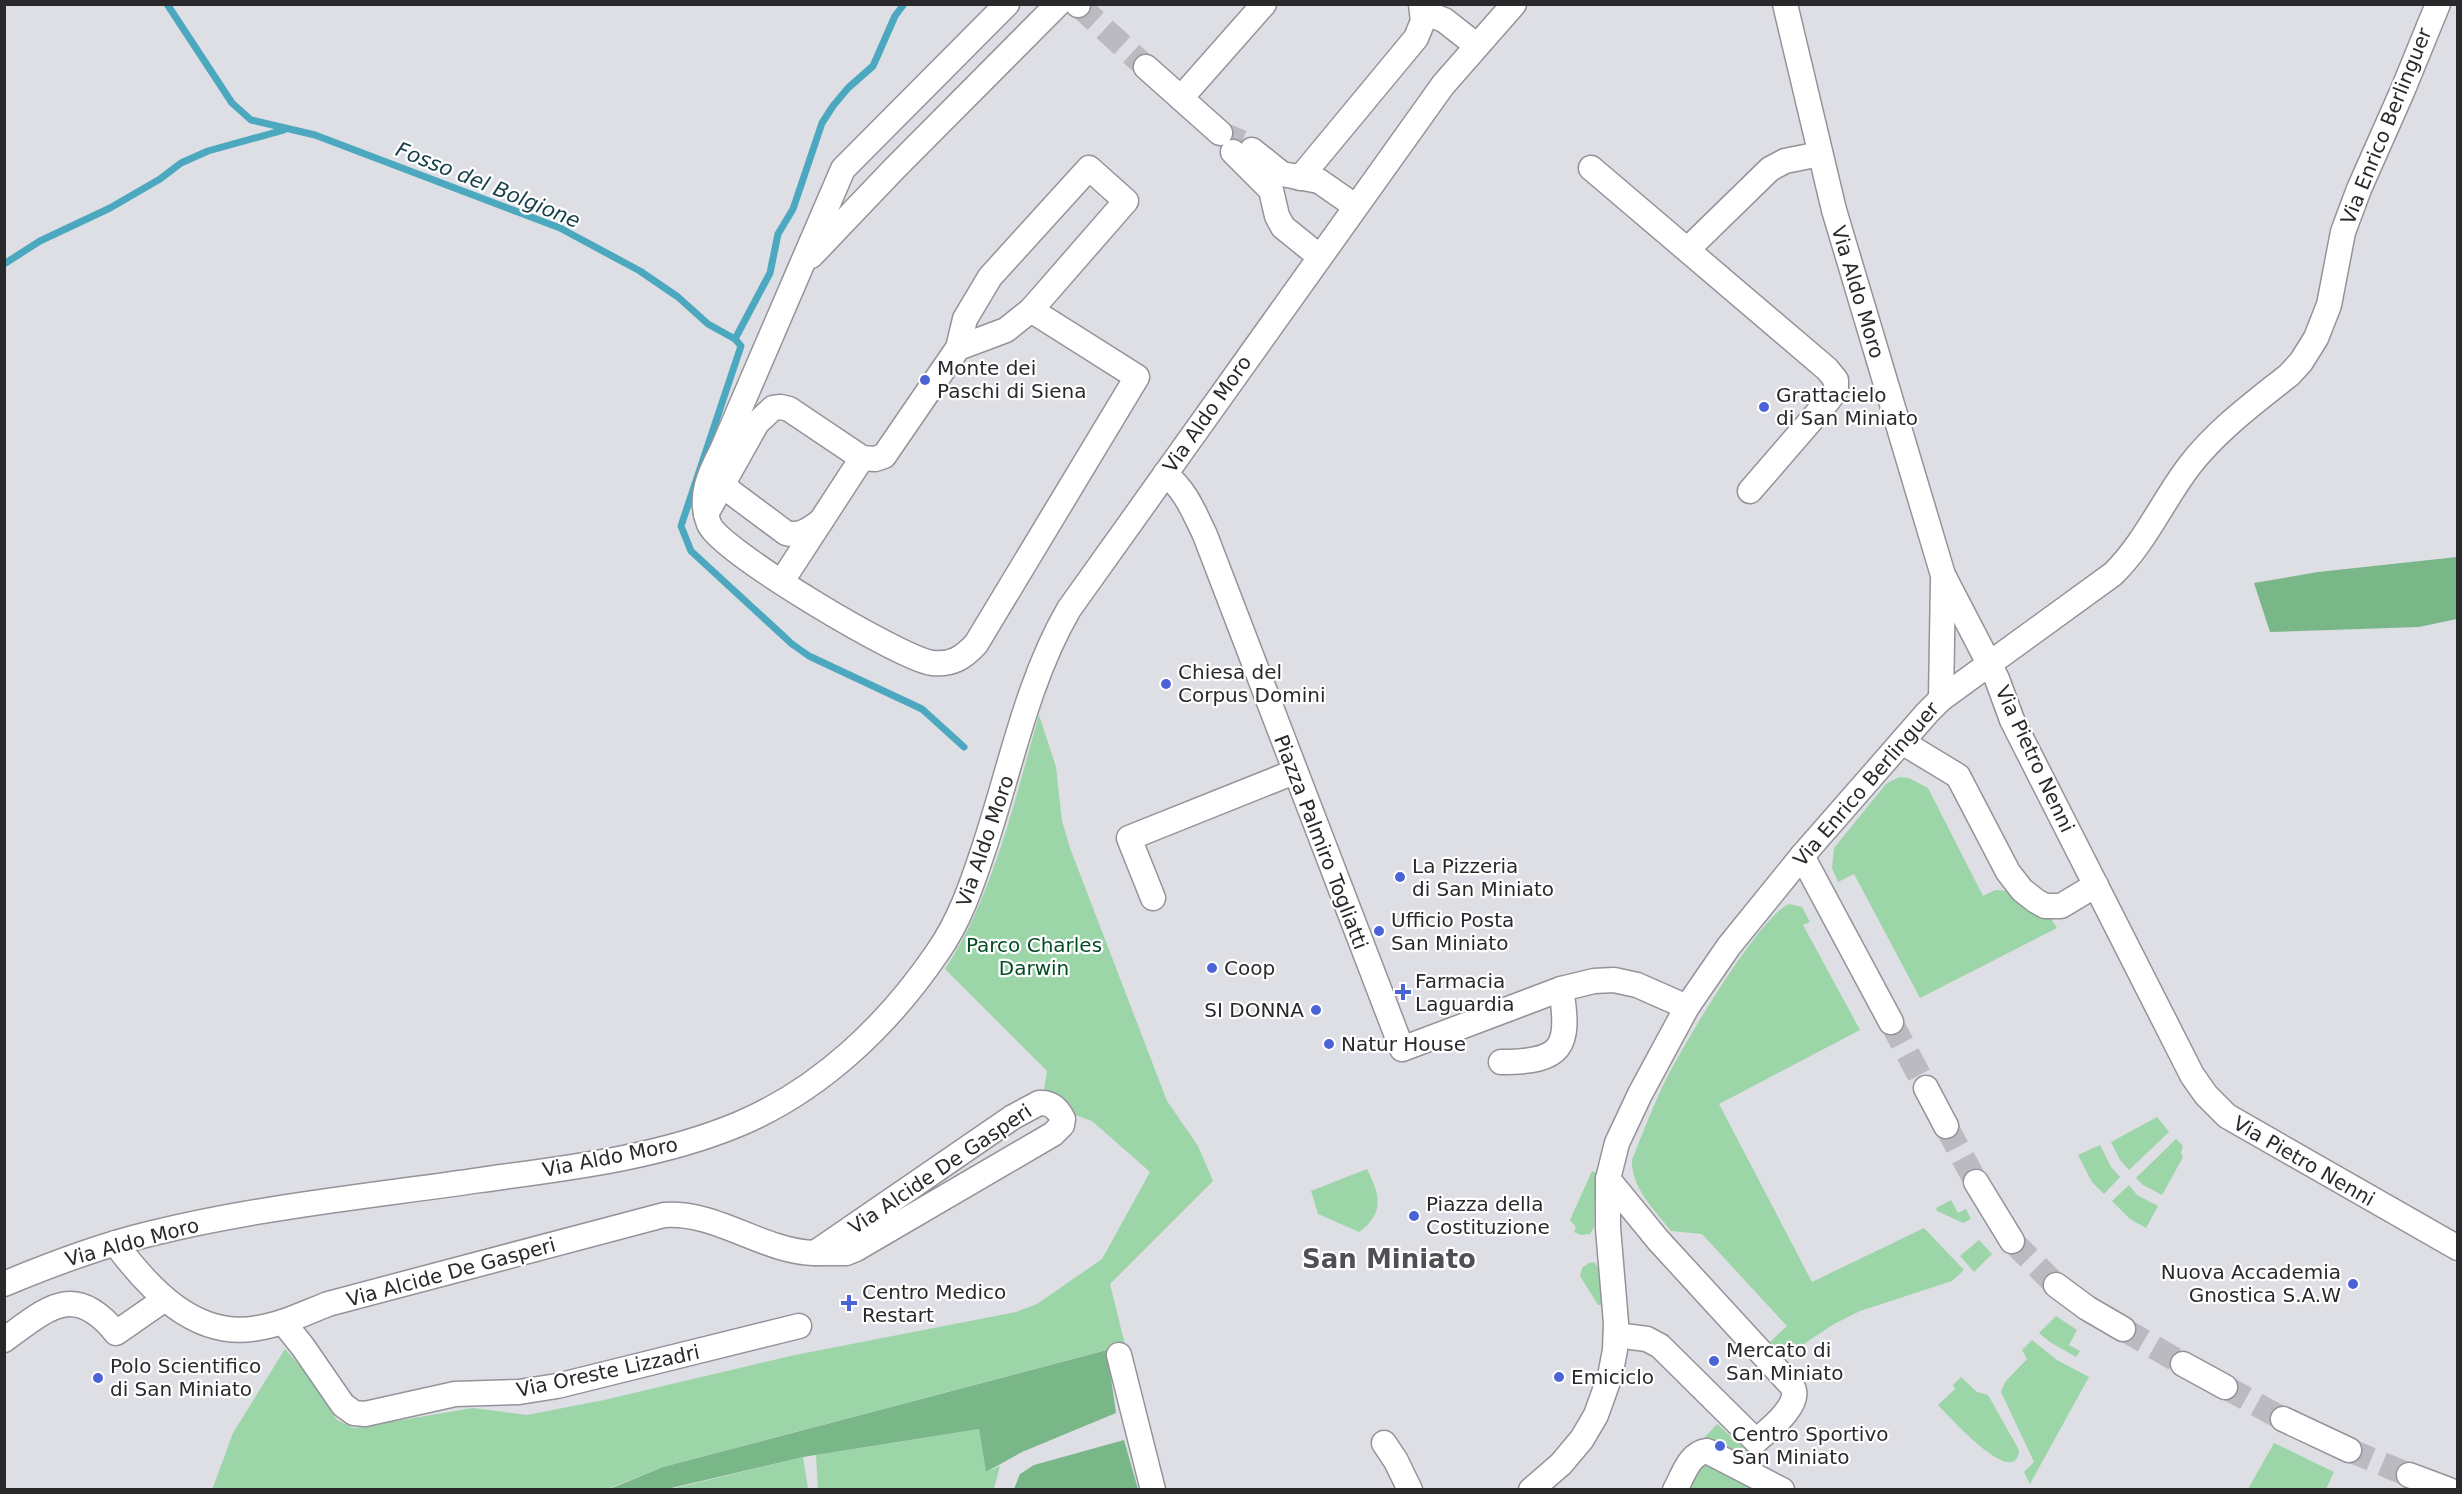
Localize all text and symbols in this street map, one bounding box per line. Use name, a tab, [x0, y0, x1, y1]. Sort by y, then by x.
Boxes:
street label: Via Enrico Berlinguer	[2336, 23, 2437, 228]
water label: Fosso del Bolgione	[392, 137, 584, 233]
street label: Via Aldo Moro	[1826, 223, 1890, 361]
street label: Via Aldo Moro	[1158, 351, 1256, 477]
place label: Monte dei Paschi di Siena	[937, 356, 1087, 403]
marker: Monte dei Paschi di Siena	[918, 373, 932, 387]
place label: Grattacielo di San Miniato	[1776, 383, 1918, 430]
marker: Grattacielo di San Miniato	[1757, 400, 1771, 414]
place label: Chiesa del Corpus Domini	[1178, 660, 1325, 707]
marker: Chiesa del Corpus Domini	[1159, 677, 1173, 691]
street label: Via Pietro Nenni	[1990, 682, 2080, 836]
street label: Via Enrico Berlinguer	[1788, 696, 1944, 871]
street label: Piazza Palmiro Togliatti	[1269, 731, 1373, 953]
street label: Via Aldo Moro	[951, 772, 1019, 910]
place label: La Pizzeria di San Miniato	[1412, 854, 1554, 901]
marker: La Pizzeria di San Miniato	[1393, 870, 1407, 884]
place label: Ufficio Posta San Miniato	[1391, 908, 1514, 955]
marker: Ufficio Posta San Miniato	[1372, 924, 1386, 938]
park label: Parco Charles Darwin	[966, 933, 1102, 980]
place label: Coop	[1224, 956, 1275, 980]
marker: Coop	[1205, 961, 1219, 975]
place label: Farmacia Laguardia	[1415, 969, 1514, 1016]
marker: Farmacia Laguardia	[1396, 985, 1410, 999]
place label: SI DONNA	[1204, 998, 1304, 1022]
marker: SI DONNA	[1309, 1003, 1323, 1017]
place label: Natur House	[1341, 1032, 1466, 1056]
marker: Natur House	[1322, 1037, 1336, 1051]
street label: Via Alcide De Gasperi	[844, 1099, 1036, 1239]
street label: Via Pietro Nenni	[2229, 1111, 2379, 1211]
street label: Via Aldo Moro	[540, 1132, 680, 1182]
place label: Piazza della Costituzione	[1426, 1192, 1550, 1239]
marker: Piazza della Costituzione	[1407, 1209, 1421, 1223]
street label: Via Aldo Moro	[63, 1213, 201, 1271]
street label: Via Alcide De Gasperi	[344, 1233, 558, 1311]
district label: San Miniato	[1302, 1244, 1476, 1274]
place label: Nuova Accademia Gnostica S.A.W	[2161, 1260, 2341, 1307]
marker: Nuova Accademia Gnostica S.A.W	[2346, 1277, 2360, 1291]
place label: Centro Medico Restart	[862, 1280, 1006, 1327]
marker: Centro Medico Restart	[840, 1294, 858, 1312]
place label: Mercato di San Miniato	[1726, 1338, 1843, 1385]
street label: Via Oreste Lizzadri	[514, 1340, 702, 1402]
place label: Polo Scientifico di San Miniato	[110, 1354, 261, 1401]
marker: Mercato di San Miniato	[1707, 1354, 1721, 1368]
place label: Emiciclo	[1571, 1365, 1654, 1389]
marker: Emiciclo	[1552, 1370, 1566, 1384]
marker: Polo Scientifico di San Miniato	[91, 1371, 105, 1385]
place label: Centro Sportivo San Miniato	[1732, 1422, 1888, 1469]
marker: Centro Sportivo San Miniato	[1713, 1439, 1727, 1453]

